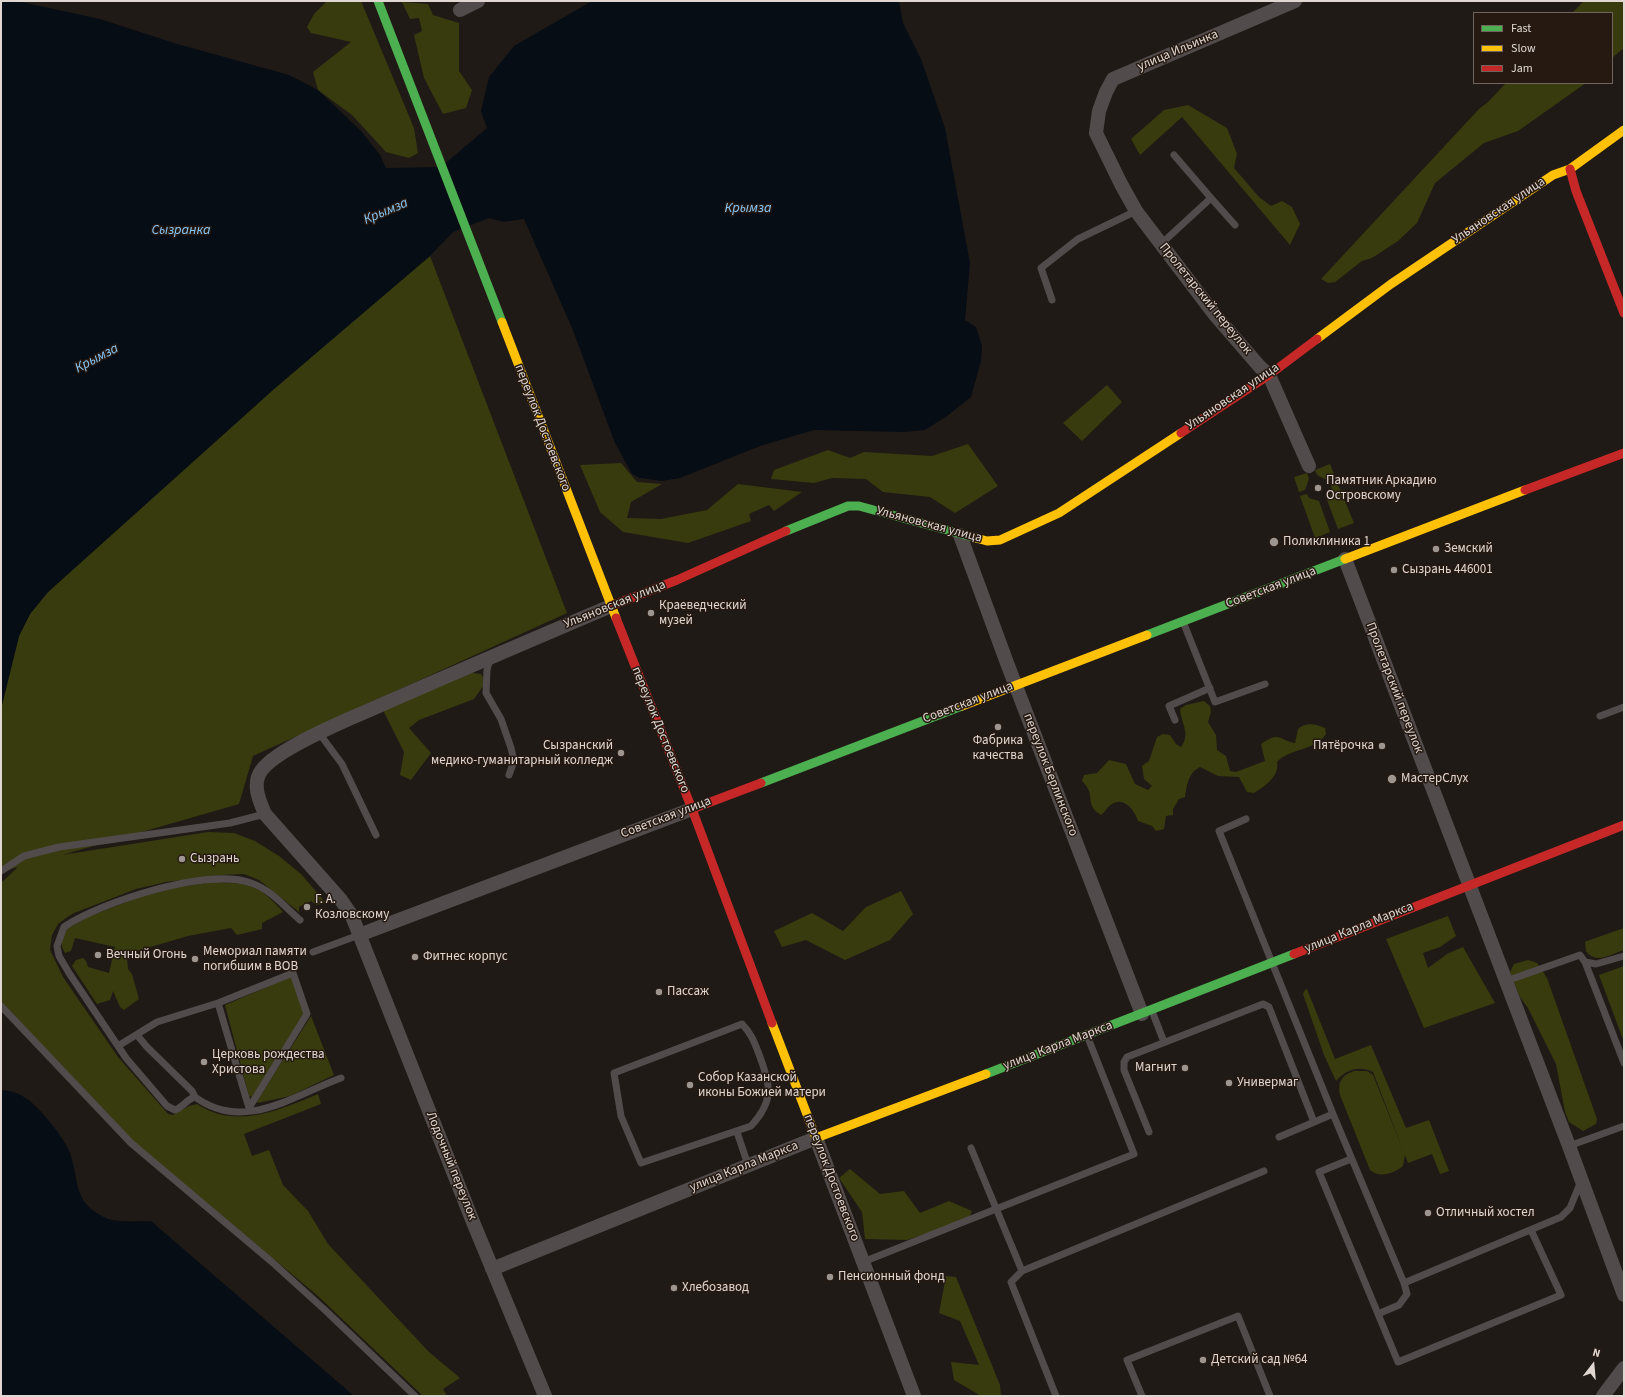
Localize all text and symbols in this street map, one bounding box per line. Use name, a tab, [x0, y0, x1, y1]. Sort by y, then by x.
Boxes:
legend	[1473, 12, 1613, 84]
text: Fast	[1511, 20, 1531, 37]
street label: улица Ильинка	[1135, 27, 1221, 75]
text: Slow	[1511, 40, 1536, 57]
text: Jam	[1511, 60, 1533, 77]
street label: Ульяновская улица	[1450, 174, 1548, 248]
water label: Крымза	[361, 195, 411, 229]
water label: Крымза	[725, 201, 771, 217]
water label: Сызранка	[151, 223, 211, 239]
street label: Пролетарский переулок	[1155, 240, 1255, 358]
water label: Крымза	[72, 341, 122, 377]
street label: Ульяновская улица	[1184, 360, 1282, 434]
street label: переулок Достоевского	[511, 362, 573, 494]
place label: Памятник Аркадию Островскому	[1326, 473, 1437, 504]
marker: Памятник Аркадию Островскому	[1313, 483, 1323, 493]
street label: Ульяновская улица	[875, 503, 983, 547]
place label: Поликлиника 1	[1283, 534, 1370, 550]
marker: Поликлиника 1	[1268, 536, 1280, 548]
place label: Земский	[1444, 541, 1493, 557]
marker: Земский	[1431, 544, 1441, 554]
place label: Сызрань 446001	[1402, 562, 1493, 578]
street label: Советская улица	[1224, 564, 1318, 612]
marker: Сызрань 446001	[1389, 565, 1399, 575]
street label: Ульяновская улица	[562, 577, 668, 633]
place label: Краеведческий музей	[659, 598, 747, 629]
marker: Краеведческий музей	[646, 608, 656, 618]
street label: Пролетарский переулок	[1362, 620, 1426, 756]
street label: переулок Достоевского	[628, 665, 692, 795]
street label: Советская улица	[921, 679, 1015, 727]
street label: переулок Берлинского	[1019, 711, 1081, 839]
marker: Фабрика качества	[993, 722, 1003, 732]
place label: Фабрика качества	[973, 733, 1023, 764]
place label: Сызранский медико-гуманитарный колледж	[431, 738, 613, 769]
place label: Пятёрочка	[1313, 738, 1374, 754]
marker: Пятёрочка	[1377, 741, 1387, 751]
marker: Сызранский медико-гуманитарный колледж	[616, 748, 626, 758]
place label: МастерСлух	[1401, 771, 1468, 787]
marker: МастерСлух	[1386, 773, 1398, 785]
street label: Советская улица	[619, 794, 713, 842]
place label: Сызрань	[190, 851, 239, 867]
marker: Сызрань	[177, 854, 187, 864]
place label: Г. А. Козловскому	[315, 892, 389, 923]
street label: улица Карла Маркса	[1302, 899, 1416, 957]
marker: Г. А. Козловскому	[302, 902, 312, 912]
place label: Мемориал памяти погибшим в ВОВ	[203, 944, 307, 975]
place label: Вечный Огонь	[106, 947, 187, 963]
place label: Фитнес корпус	[423, 949, 508, 965]
marker: Вечный Огонь	[93, 950, 103, 960]
marker: Фитнес корпус	[410, 952, 420, 962]
marker: Мемориал памяти погибшим в ВОВ	[190, 954, 200, 964]
place label: Пассаж	[667, 984, 709, 1000]
marker: Пассаж	[654, 987, 664, 997]
street label: улица Карла Маркса	[1001, 1018, 1115, 1074]
place label: Церковь рождества Христова	[212, 1047, 325, 1078]
marker: Церковь рождества Христова	[199, 1057, 209, 1067]
place label: Магнит	[1135, 1060, 1177, 1076]
marker: Магнит	[1180, 1063, 1190, 1073]
place label: Собор Казанской иконы Божией матери	[698, 1070, 826, 1101]
place label: Универмаг	[1237, 1075, 1298, 1091]
marker: Универмаг	[1224, 1078, 1234, 1088]
marker: Собор Казанской иконы Божией матери	[685, 1080, 695, 1090]
street label: Лодочный переулок	[422, 1109, 480, 1223]
street label: переулок Достоевского	[800, 1112, 862, 1244]
street label: улица Карла Маркса	[687, 1138, 801, 1196]
place label: Отличный хостел	[1436, 1205, 1535, 1221]
marker: Отличный хостел	[1423, 1208, 1433, 1218]
place label: Пенсионный фонд	[838, 1269, 945, 1285]
marker: Пенсионный фонд	[825, 1272, 835, 1282]
place label: Хлебозавод	[682, 1280, 749, 1296]
marker: Хлебозавод	[669, 1283, 679, 1293]
north arrow	[1573, 1345, 1613, 1385]
text: N	[1591, 1345, 1602, 1361]
place label: Детский сад №64	[1211, 1352, 1308, 1368]
marker: Детский сад №64	[1198, 1355, 1208, 1365]

